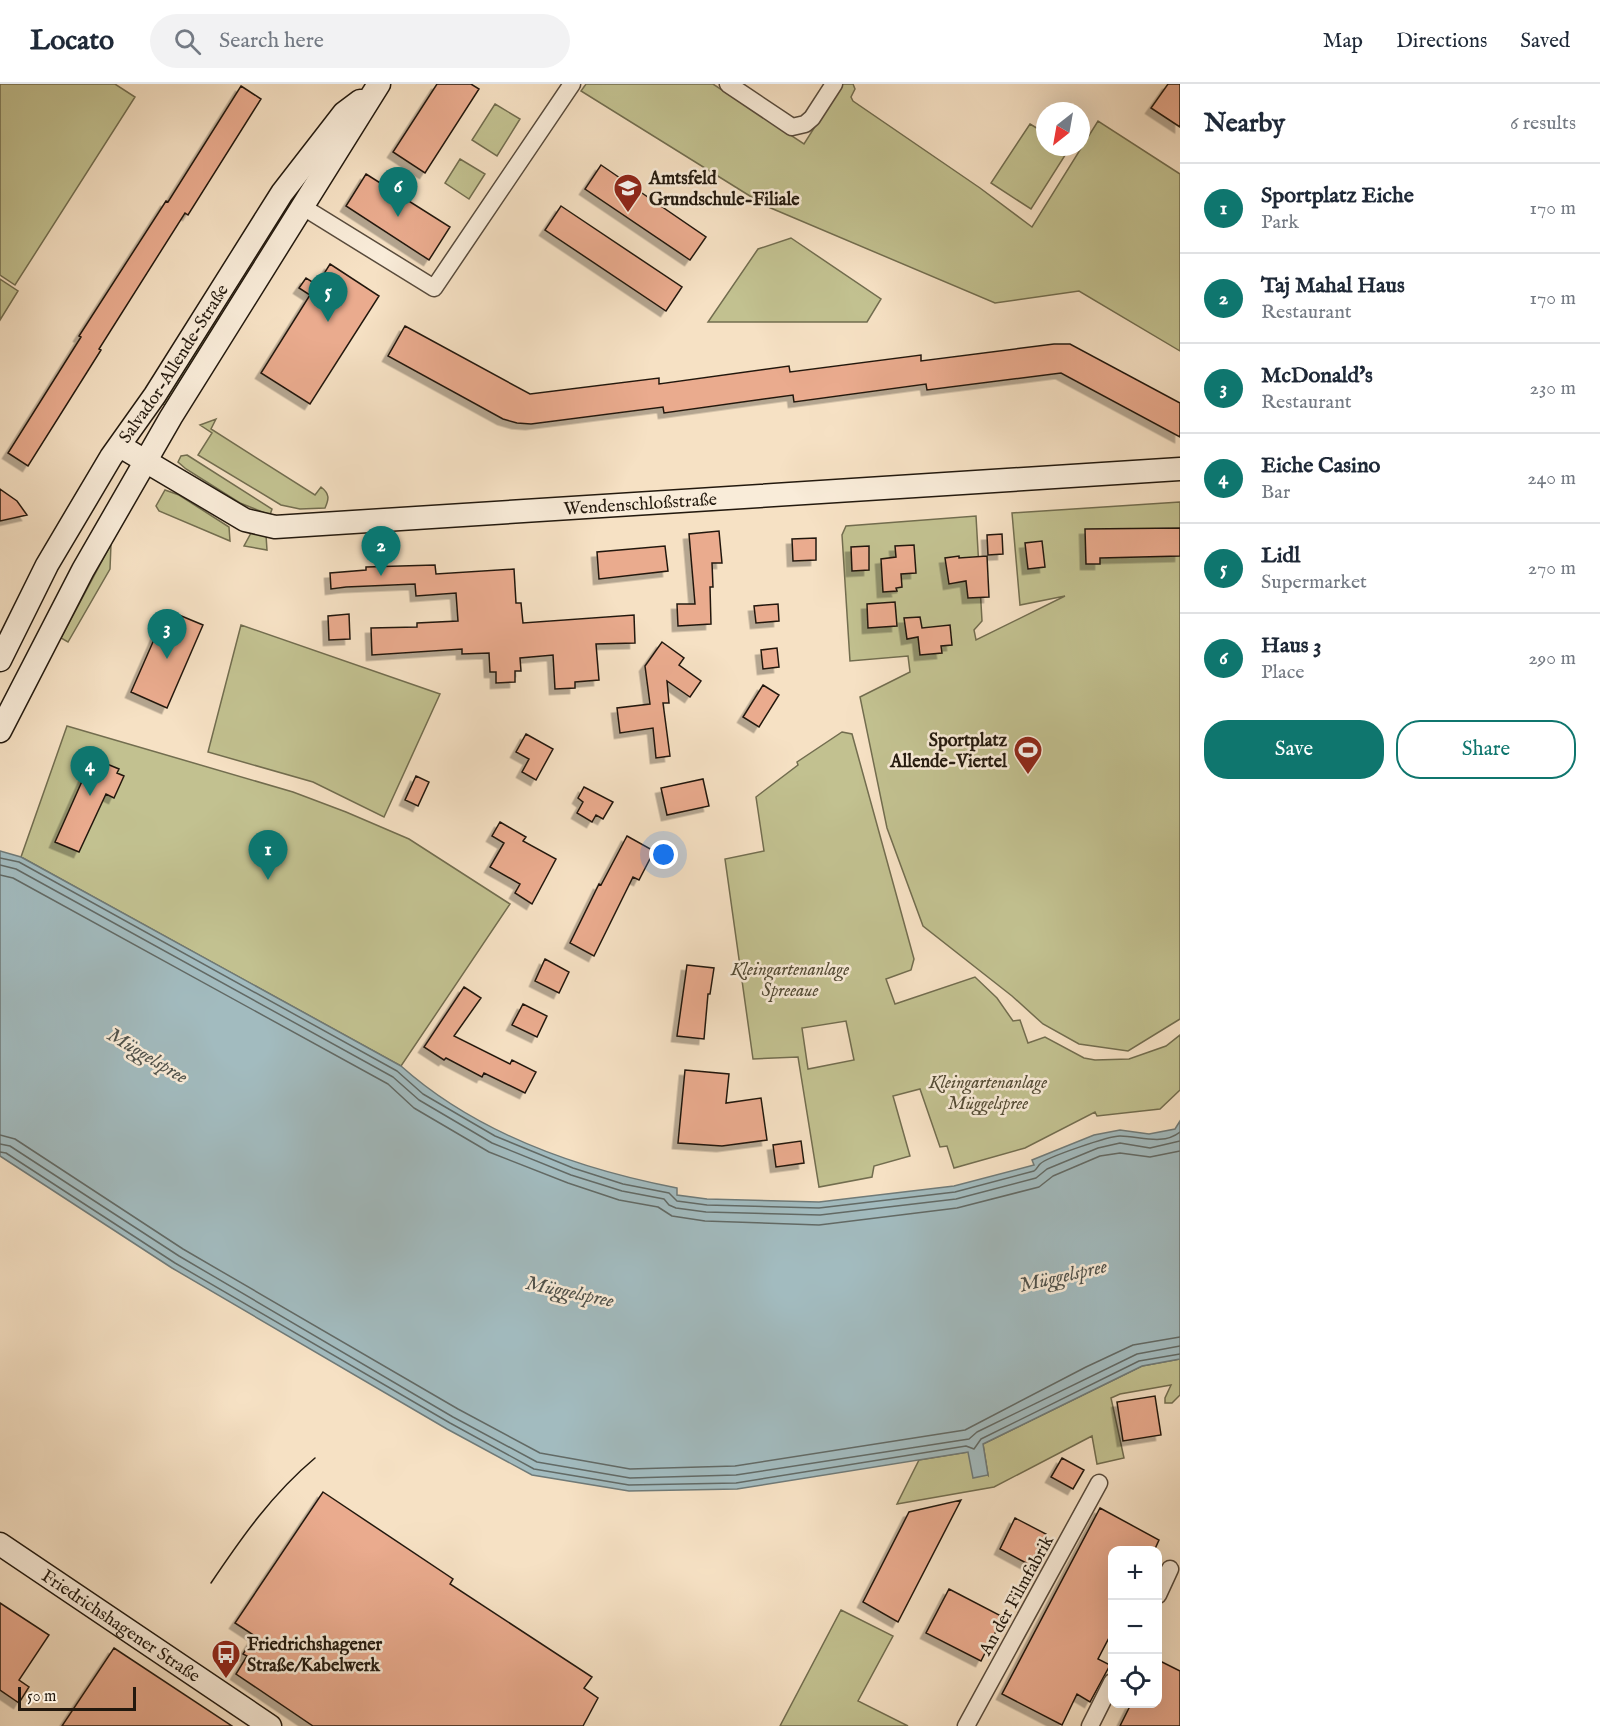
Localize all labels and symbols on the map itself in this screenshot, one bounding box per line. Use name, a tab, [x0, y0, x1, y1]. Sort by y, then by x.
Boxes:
north arrow	[1036, 102, 1090, 156]
pin: 6	[378, 168, 418, 217]
place label: Amtsfeld Grundschule-Filiale	[648, 168, 800, 212]
school or university icon: Amtsfeld Grundschule-Filiale	[612, 172, 644, 214]
pin: 5	[308, 272, 348, 322]
street label: Salvador-Allende-Straße	[114, 280, 235, 448]
street label: Wendenschloßstraße	[563, 489, 718, 521]
pin: 2	[362, 526, 400, 576]
pin: 3	[148, 610, 186, 659]
place label: Sportplatz Allende-Viertel	[889, 730, 1008, 774]
sports icon: Sportplatz Allende-Viertel	[1012, 734, 1044, 776]
pin: 4	[70, 746, 110, 796]
pin: 1	[248, 830, 288, 880]
your location	[649, 840, 678, 869]
park label: Kleingartenanlage Spreeaue	[730, 959, 849, 1003]
water label: Müggelspree	[102, 1023, 192, 1091]
park label: Kleingartenanlage Müggelspree	[928, 1072, 1047, 1116]
water label: Müggelspree	[1017, 1254, 1110, 1300]
water label: Müggelspree	[523, 1271, 616, 1315]
street label: An der Filmfabrik	[974, 1531, 1060, 1661]
street label: Friedrichshagener Straße	[36, 1565, 204, 1689]
place label: Friedrichshagener Straße/Kabelwerk	[247, 1634, 383, 1678]
bus stop icon: Friedrichshagener Straße/Kabelwerk	[210, 1638, 242, 1680]
scale bar	[18, 1684, 136, 1712]

